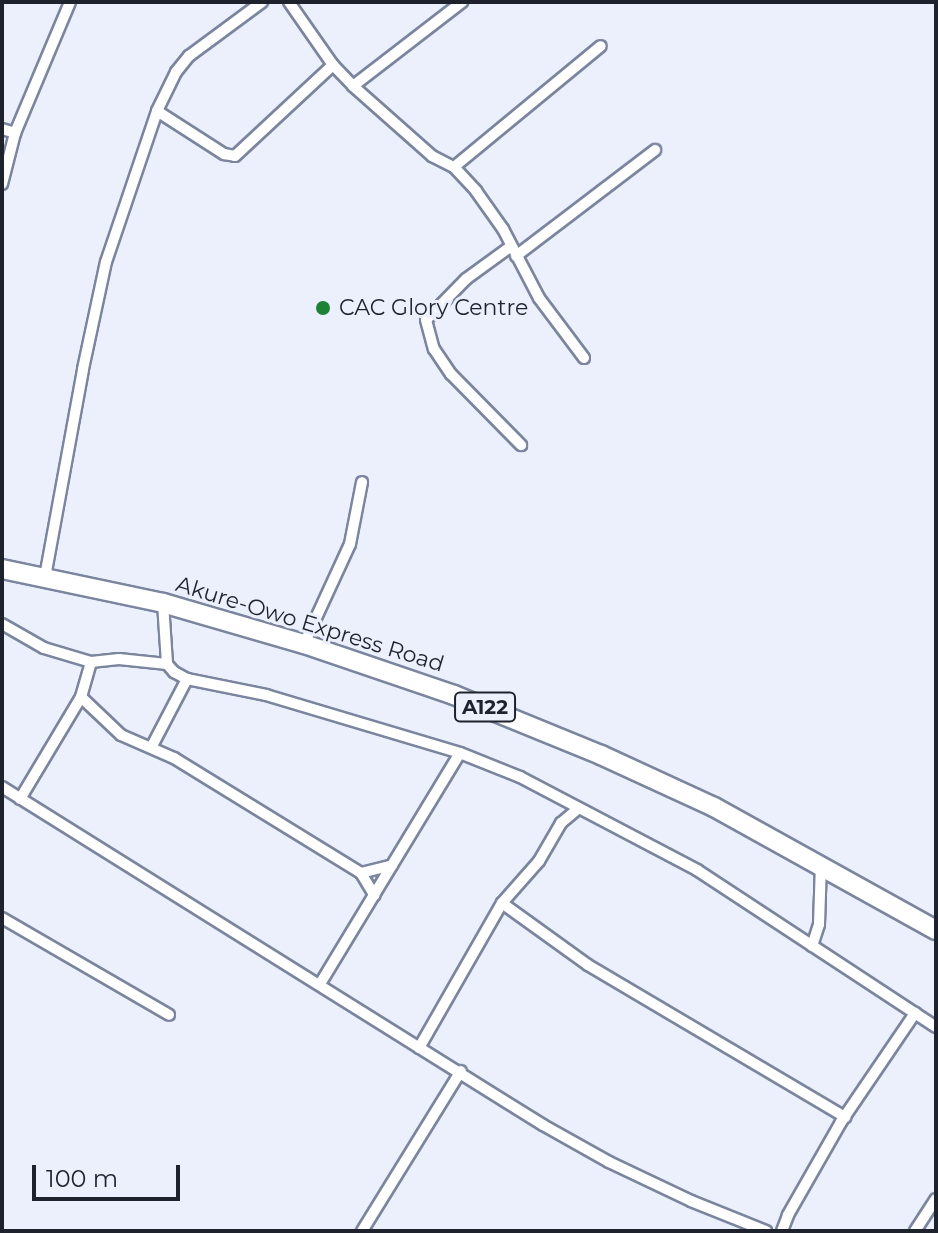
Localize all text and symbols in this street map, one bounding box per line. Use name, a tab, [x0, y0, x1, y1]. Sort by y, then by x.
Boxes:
place label: CAC Glory Centre	[339, 295, 528, 321]
marker: CAC Glory Centre	[314, 299, 332, 317]
street label: Akure-Owo Express Road	[173, 571, 447, 677]
road number: A122	[453, 691, 517, 723]
scale bar	[36, 1149, 184, 1199]
text: 100 m	[46, 1164, 118, 1193]

